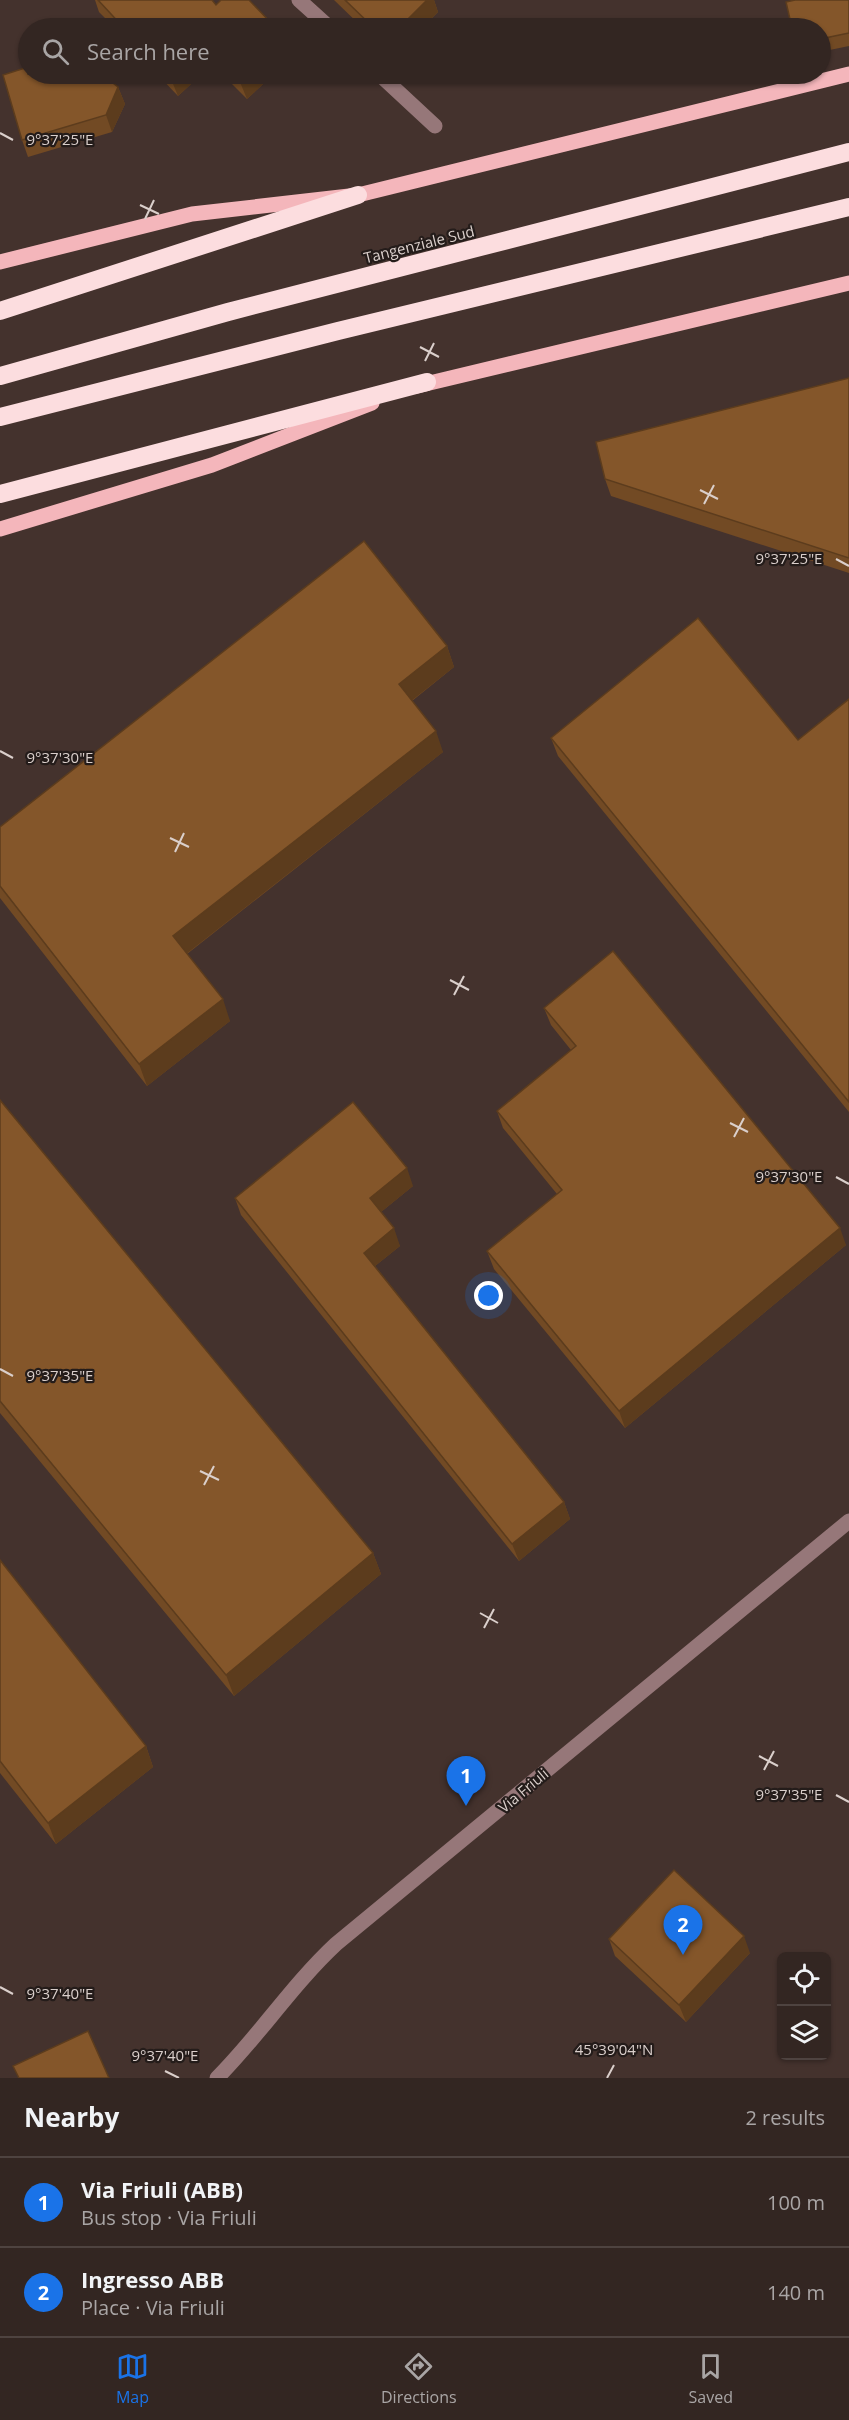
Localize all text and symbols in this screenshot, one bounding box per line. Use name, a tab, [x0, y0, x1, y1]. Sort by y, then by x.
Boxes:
search box	[18, 18, 831, 84]
icon: search	[39, 35, 72, 68]
text: Search here	[87, 36, 210, 66]
text: 9°37'25"E	[27, 129, 93, 149]
street label: Tangenziale Sud	[362, 221, 476, 267]
text: 9°37'25"E	[756, 548, 822, 568]
text: 9°37'30"E	[27, 747, 93, 767]
text: 9°37'30"E	[756, 1166, 822, 1186]
your location	[474, 1281, 503, 1310]
text: 9°37'35"E	[27, 1365, 93, 1385]
pin: 1	[446, 1756, 486, 1806]
street label: Via Friuli	[494, 1763, 552, 1817]
text: 9°37'35"E	[756, 1784, 822, 1804]
pin: 2	[664, 1906, 702, 1955]
map controls	[777, 1952, 831, 2060]
button: locate	[777, 1952, 831, 2006]
text: 9°37'40"E	[27, 1983, 93, 2003]
button: layers	[777, 2006, 831, 2060]
text: 45°39'04"N	[575, 2039, 653, 2059]
text: 9°37'40"E	[132, 2045, 198, 2065]
text: Nearby	[24, 2099, 119, 2135]
text: 2 results	[745, 2104, 825, 2131]
text: Via Friuli (ABB)	[81, 2174, 243, 2204]
text: 1	[38, 2189, 49, 2216]
text: 100 m	[767, 2189, 825, 2216]
text: Bus stop · Via Friuli	[81, 2204, 257, 2231]
text: Ingresso ABB	[81, 2264, 224, 2294]
text: 2	[38, 2279, 49, 2306]
text: 140 m	[767, 2279, 825, 2306]
text: Place · Via Friuli	[81, 2294, 225, 2321]
tab: Map	[116, 2350, 149, 2408]
tab: Directions	[381, 2350, 457, 2408]
tab: Saved	[689, 2350, 733, 2408]

